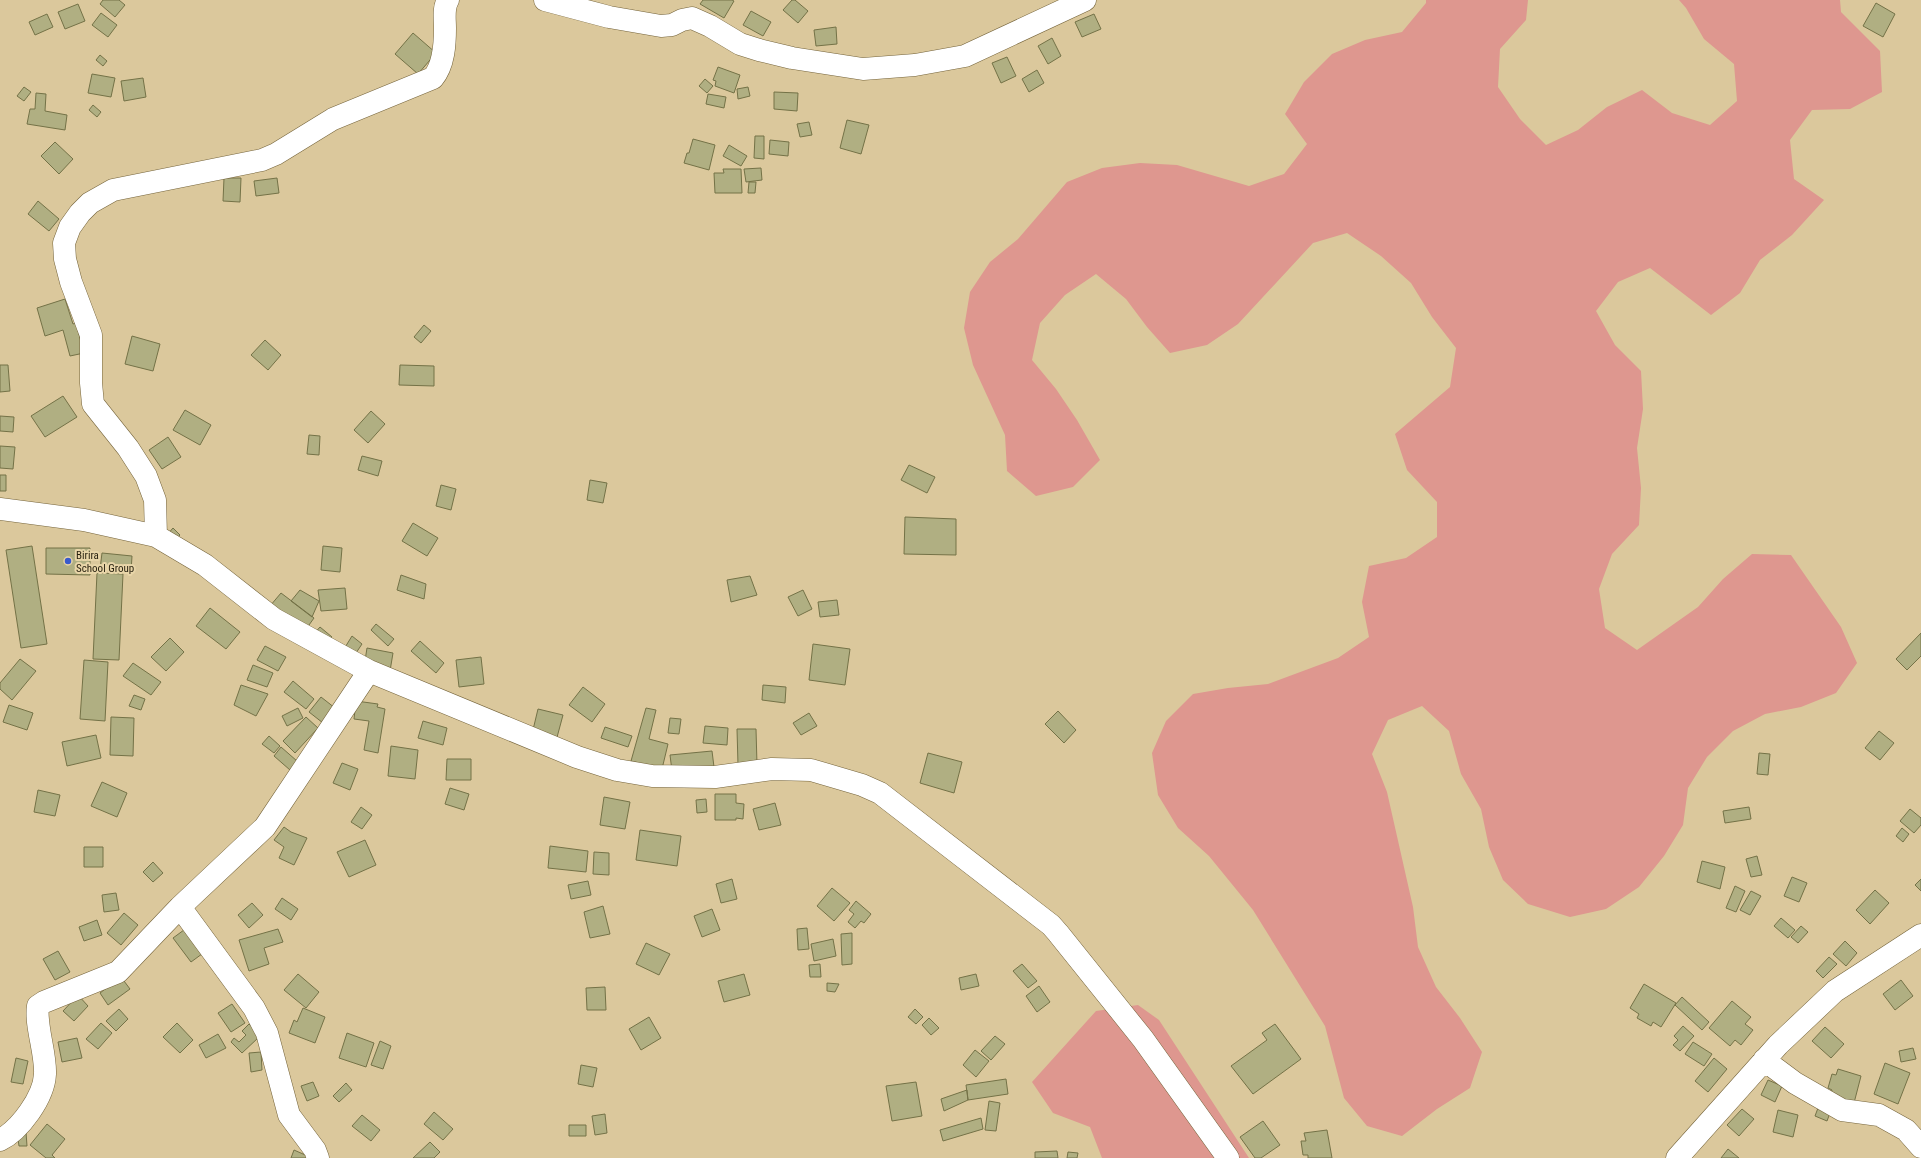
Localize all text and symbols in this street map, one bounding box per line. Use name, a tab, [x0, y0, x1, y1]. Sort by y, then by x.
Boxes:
place label: Birira School Group	[76, 549, 134, 575]
marker: Birira School Group	[63, 556, 73, 566]

